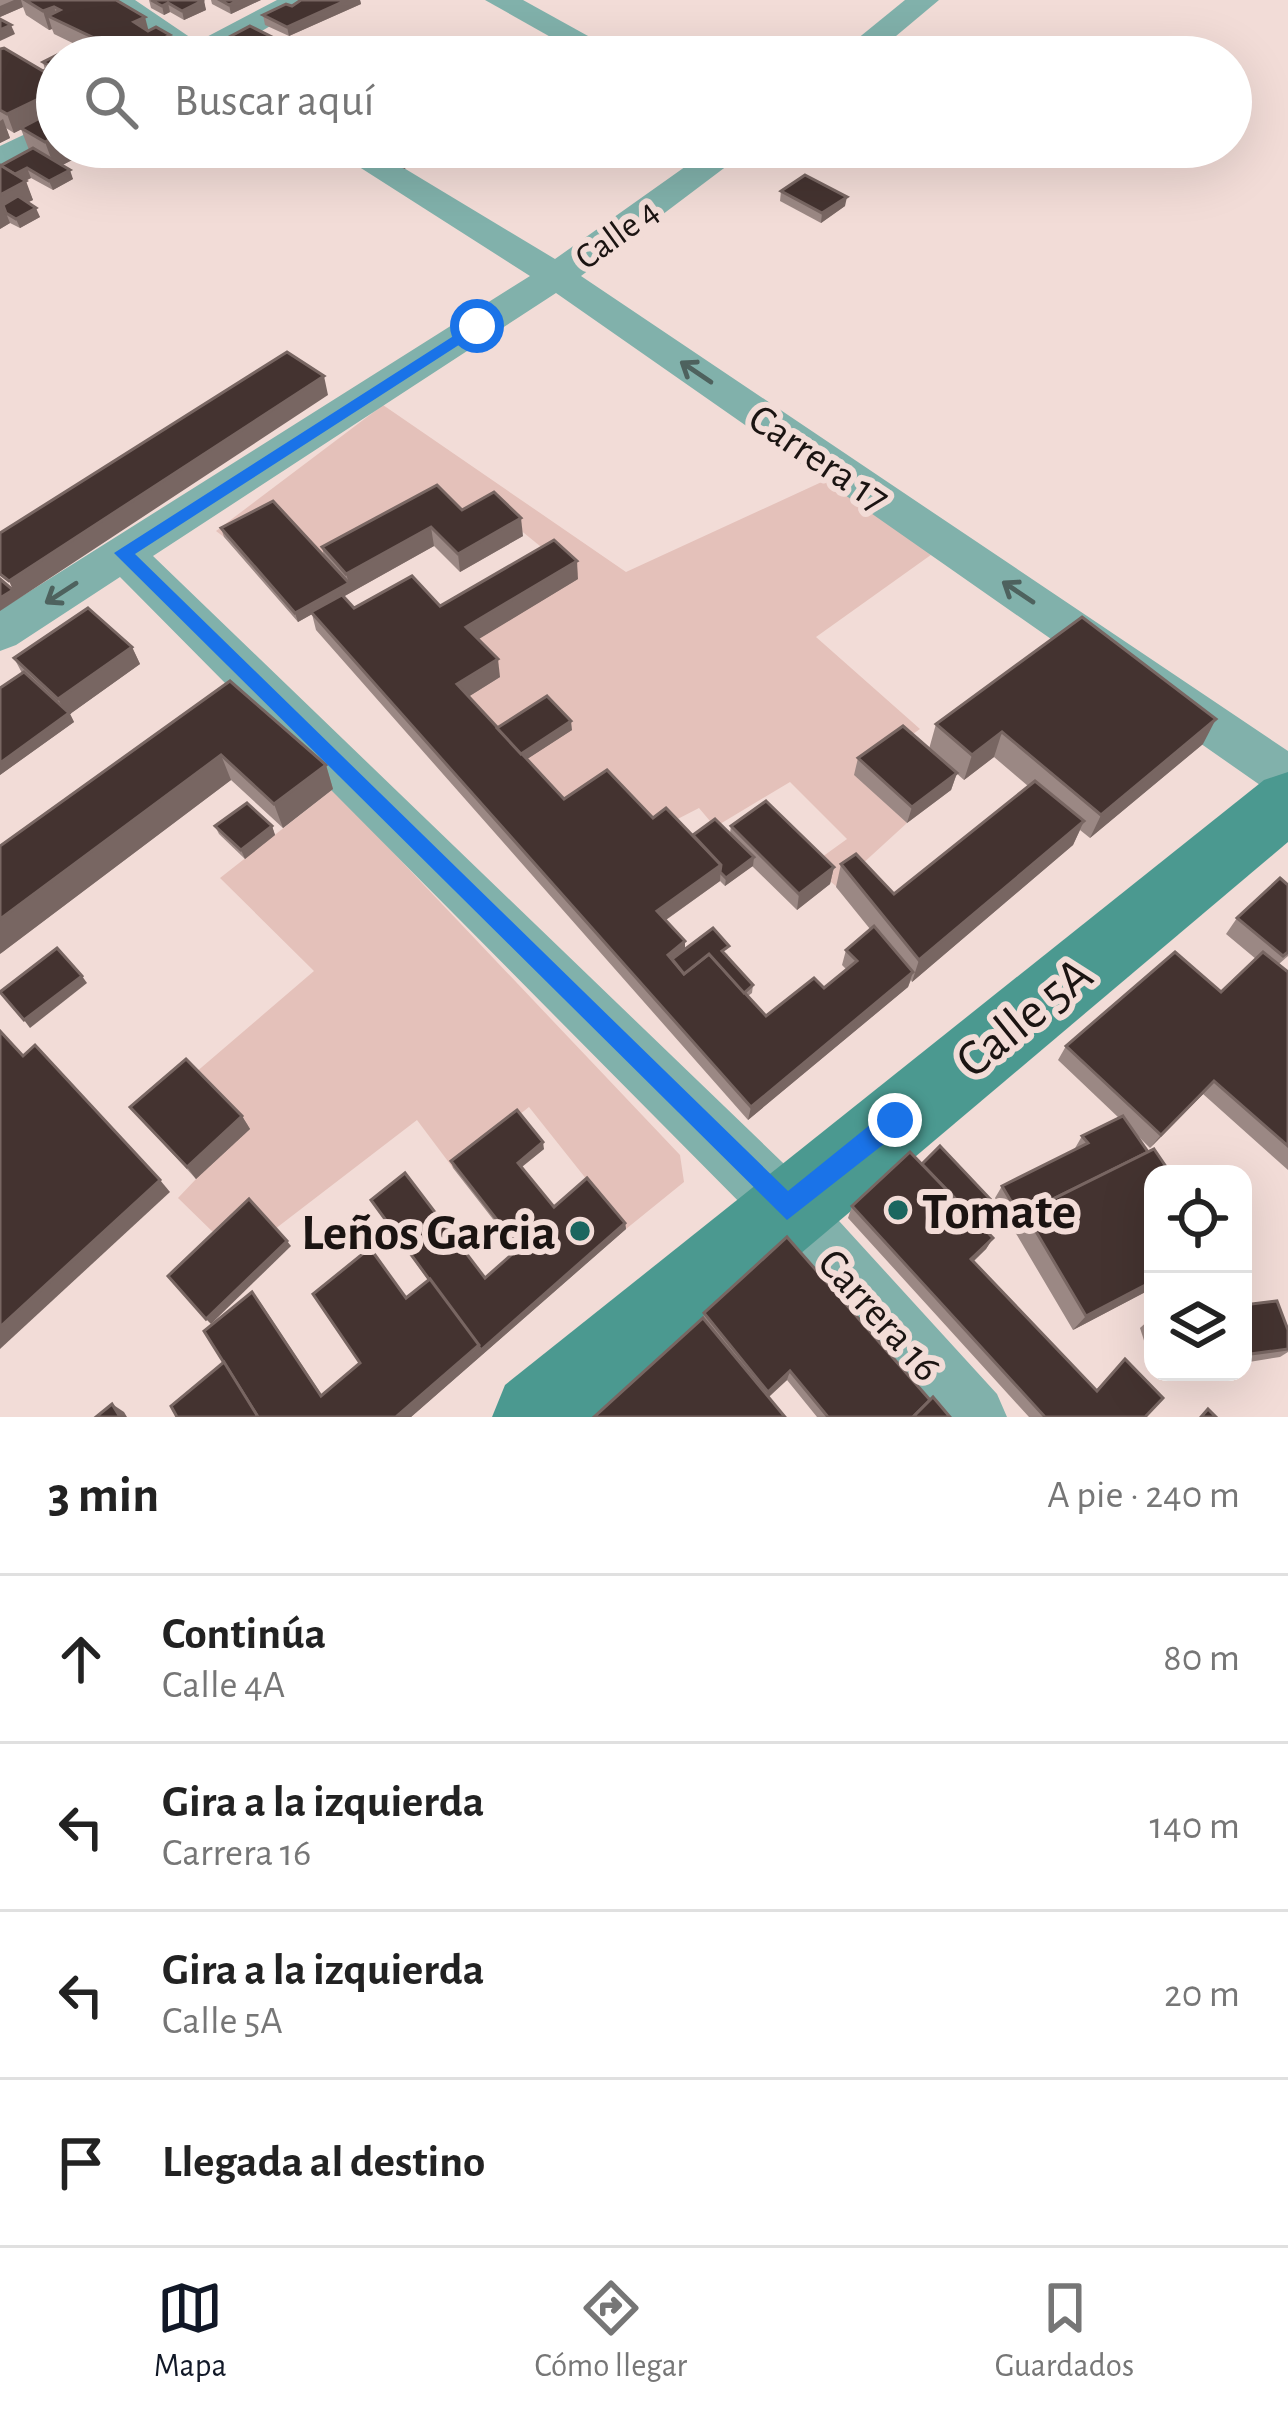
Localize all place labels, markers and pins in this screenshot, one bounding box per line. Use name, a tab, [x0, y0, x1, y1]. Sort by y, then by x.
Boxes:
place label: Tomate	[922, 1187, 1076, 1238]
marker: Tomate	[885, 1197, 911, 1223]
place label: Leños Garcia	[301, 1208, 556, 1259]
marker: Leños Garcia	[567, 1218, 593, 1244]

